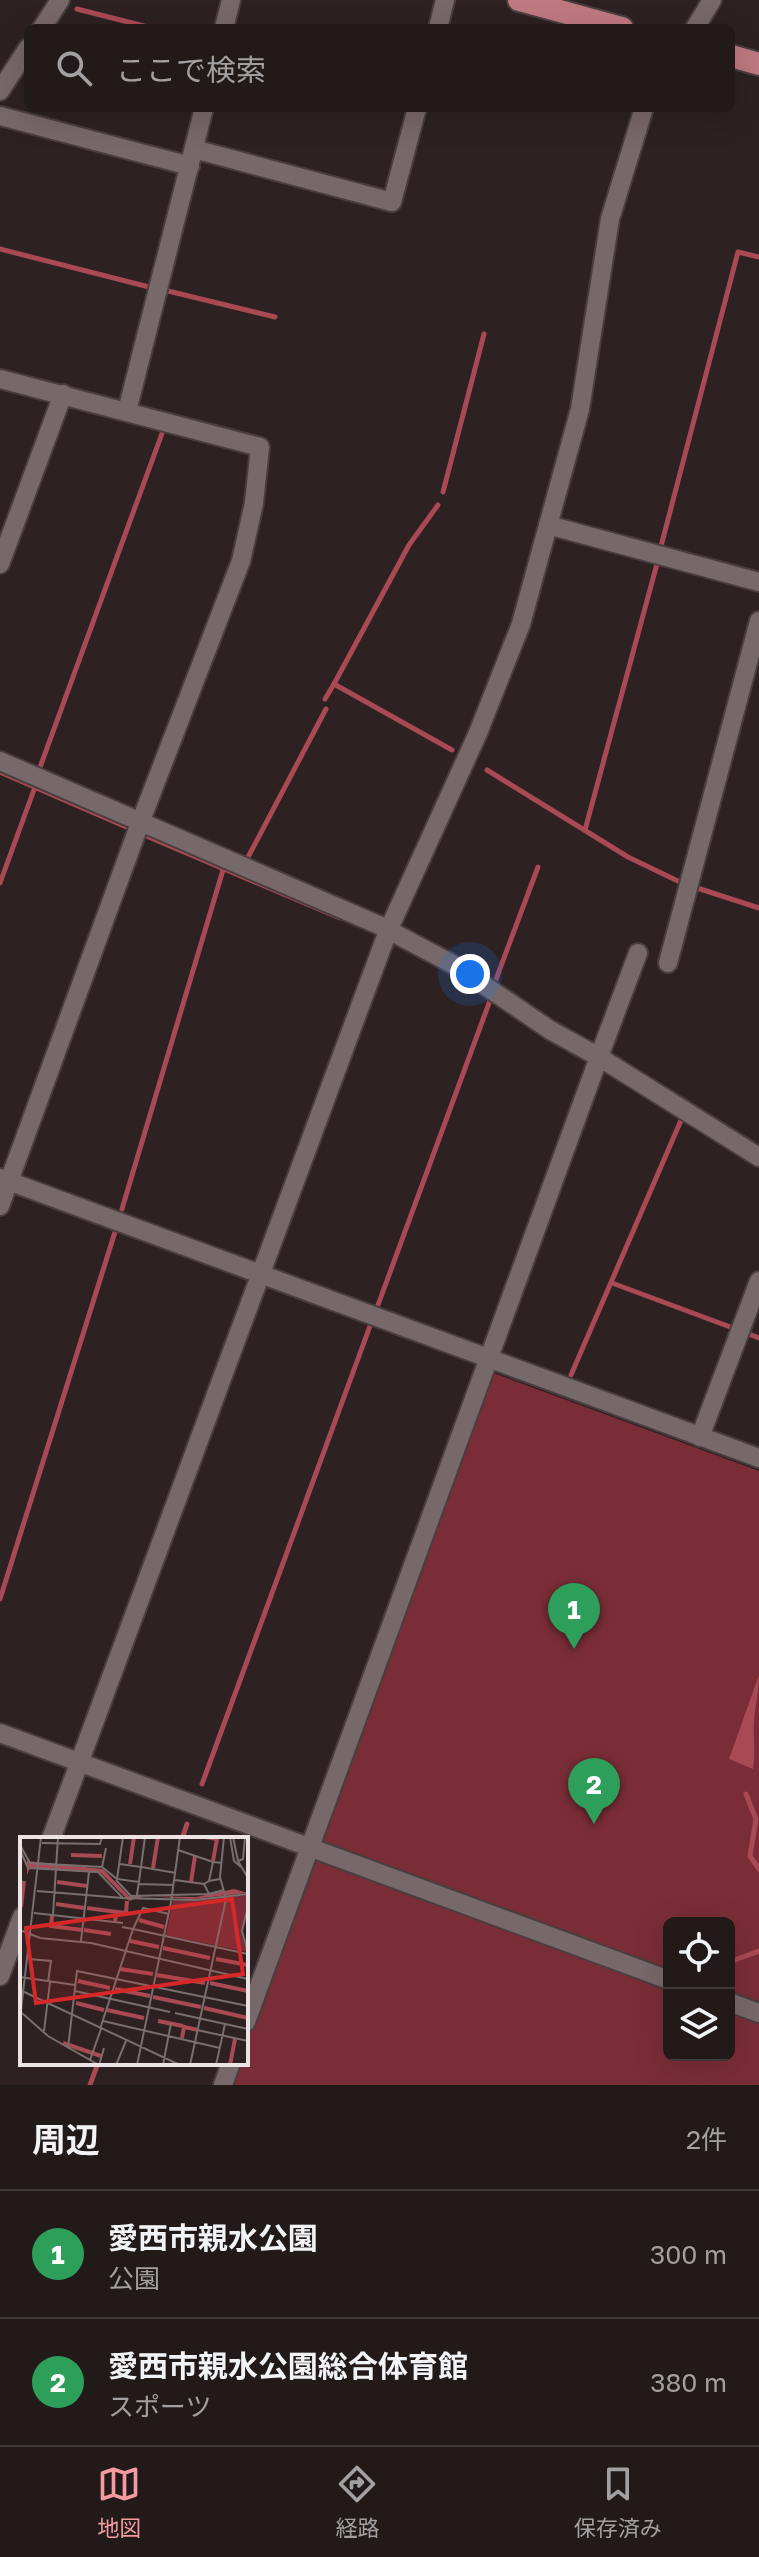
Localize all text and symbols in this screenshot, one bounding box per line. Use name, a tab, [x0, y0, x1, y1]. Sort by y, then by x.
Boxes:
search box	[24, 24, 735, 112]
icon: search	[52, 46, 96, 90]
text: ここで検索	[116, 52, 266, 88]
your location	[450, 954, 490, 994]
pin: 1	[548, 1583, 600, 1649]
pin: 2	[568, 1758, 620, 1824]
inset map	[20, 1837, 248, 2065]
map controls	[663, 1917, 735, 2061]
button: locate	[663, 1917, 735, 1989]
button: layers	[663, 1989, 735, 2061]
text: 周辺	[32, 2119, 100, 2159]
text: 2件	[686, 2124, 727, 2155]
text: 愛西市親水公園	[108, 2220, 318, 2256]
text: 1	[51, 2239, 65, 2270]
text: 300 m	[650, 2239, 727, 2270]
text: 公園	[108, 2263, 160, 2294]
text: 愛西市親水公園総合体育館	[108, 2348, 468, 2384]
text: 2	[50, 2367, 66, 2398]
text: 380 m	[650, 2367, 727, 2398]
text: スポーツ	[108, 2391, 211, 2422]
tab: 地図	[97, 2462, 141, 2542]
tab: 経路	[335, 2462, 380, 2542]
tab: 保存済み	[574, 2462, 662, 2542]

